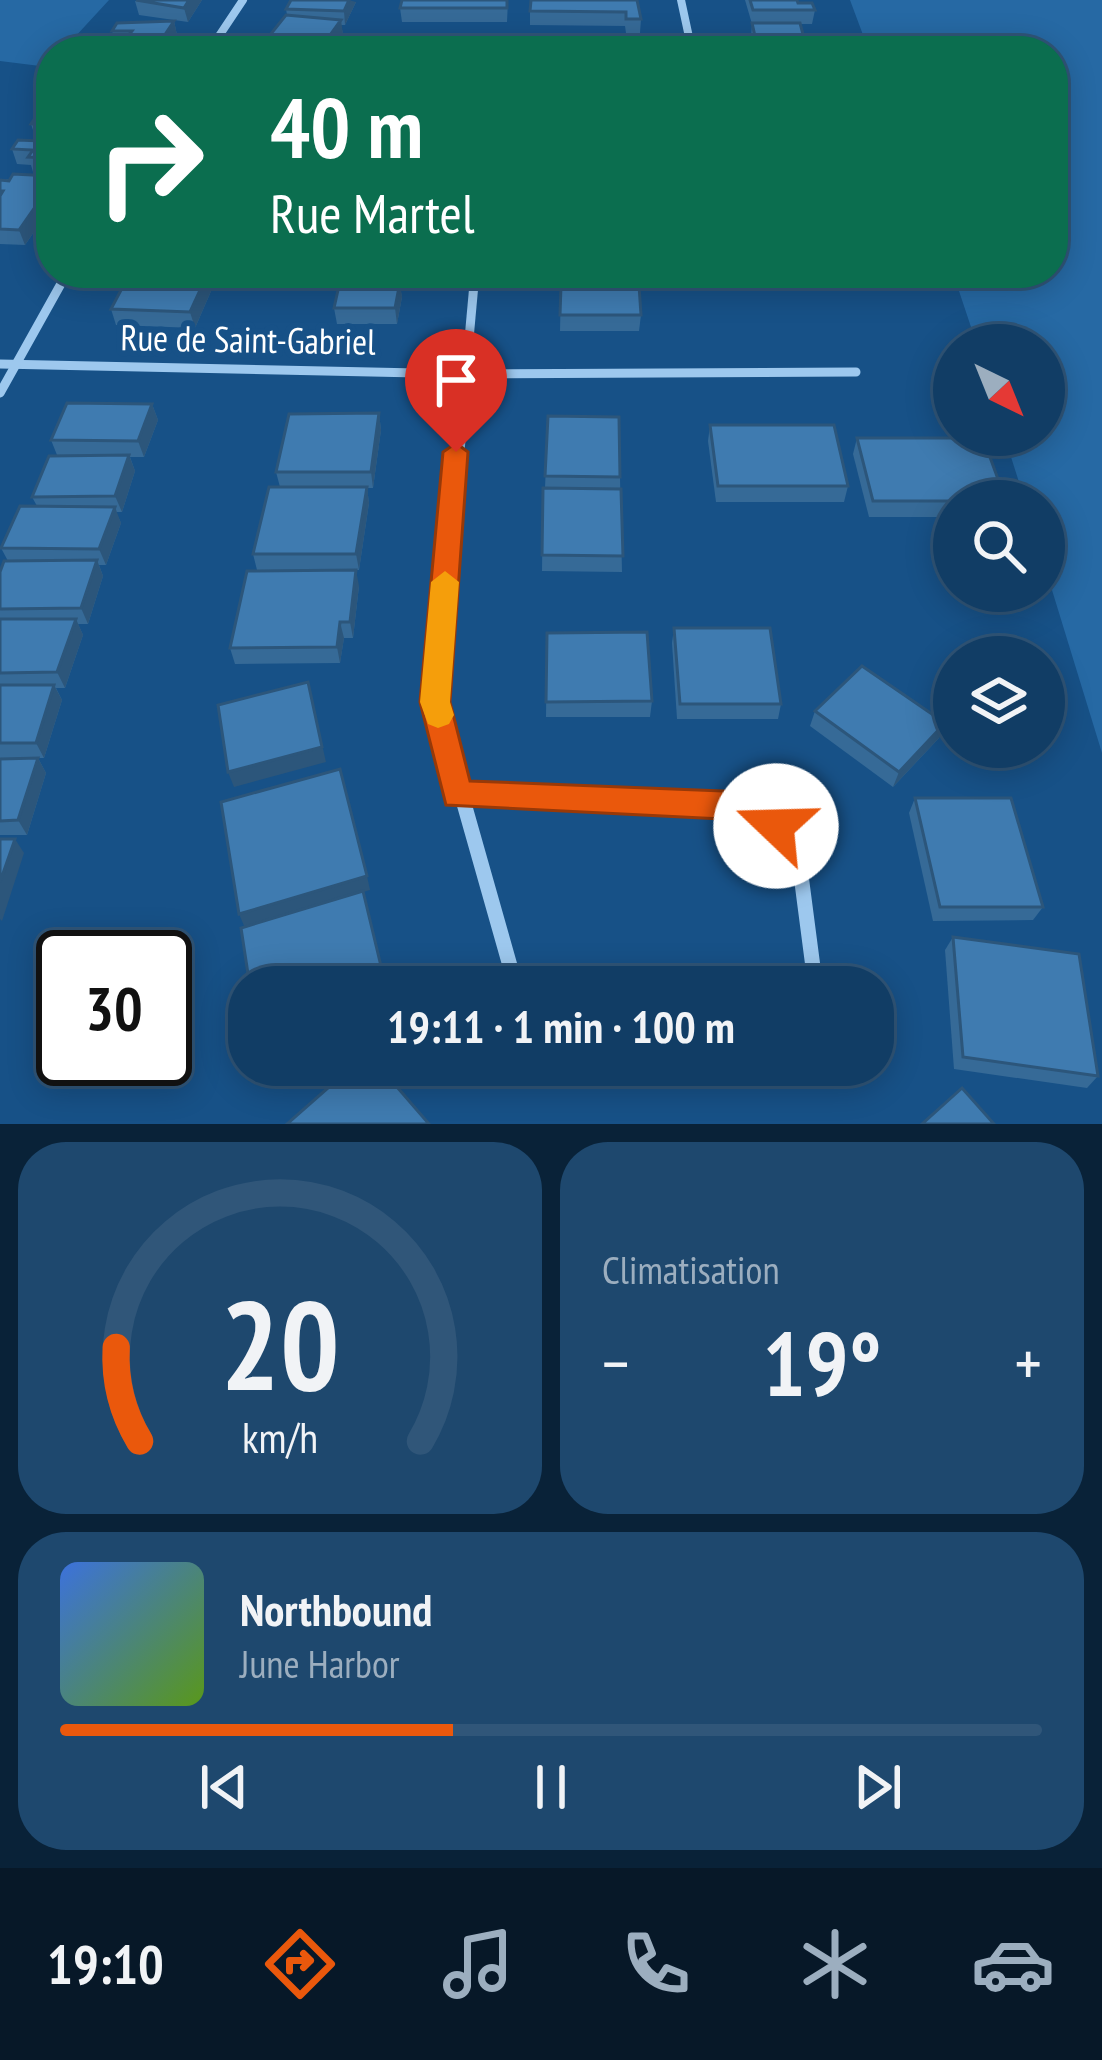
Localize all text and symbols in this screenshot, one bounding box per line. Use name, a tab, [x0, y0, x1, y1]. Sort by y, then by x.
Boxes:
text: 40 m	[270, 72, 423, 181]
icon: right	[72, 84, 228, 240]
text: Rue Martel	[270, 178, 475, 248]
street label: Rue de Saint-Gabriel	[120, 313, 377, 365]
north arrow	[933, 324, 1065, 456]
map controls	[933, 324, 1065, 768]
pin	[405, 329, 507, 452]
icon: arrive	[423, 347, 489, 413]
button: search	[933, 480, 1065, 612]
button: layers	[933, 636, 1065, 768]
position arrow	[713, 763, 839, 889]
speed limit sign: 30	[36, 930, 192, 1086]
text: 19:11 · 1 min · 100 m	[387, 997, 735, 1055]
text: Climatisation	[602, 1244, 780, 1295]
text: 20	[220, 1263, 340, 1424]
text: 19°	[763, 1304, 881, 1421]
text: −	[602, 1320, 629, 1405]
text: +	[1015, 1320, 1042, 1405]
text: km/h	[242, 1409, 318, 1465]
text: Northbound	[240, 1580, 432, 1638]
text: June Harbor	[240, 1638, 399, 1689]
icon: previous	[191, 1754, 257, 1820]
icon: pause	[518, 1754, 584, 1820]
icon: next	[845, 1754, 911, 1820]
icon: directions	[258, 1922, 342, 2006]
icon: music	[436, 1922, 520, 2006]
icon: phone	[614, 1922, 698, 2006]
icon: climate	[793, 1922, 877, 2006]
icon: car	[971, 1922, 1055, 2006]
text: 19:10	[47, 1929, 164, 1999]

